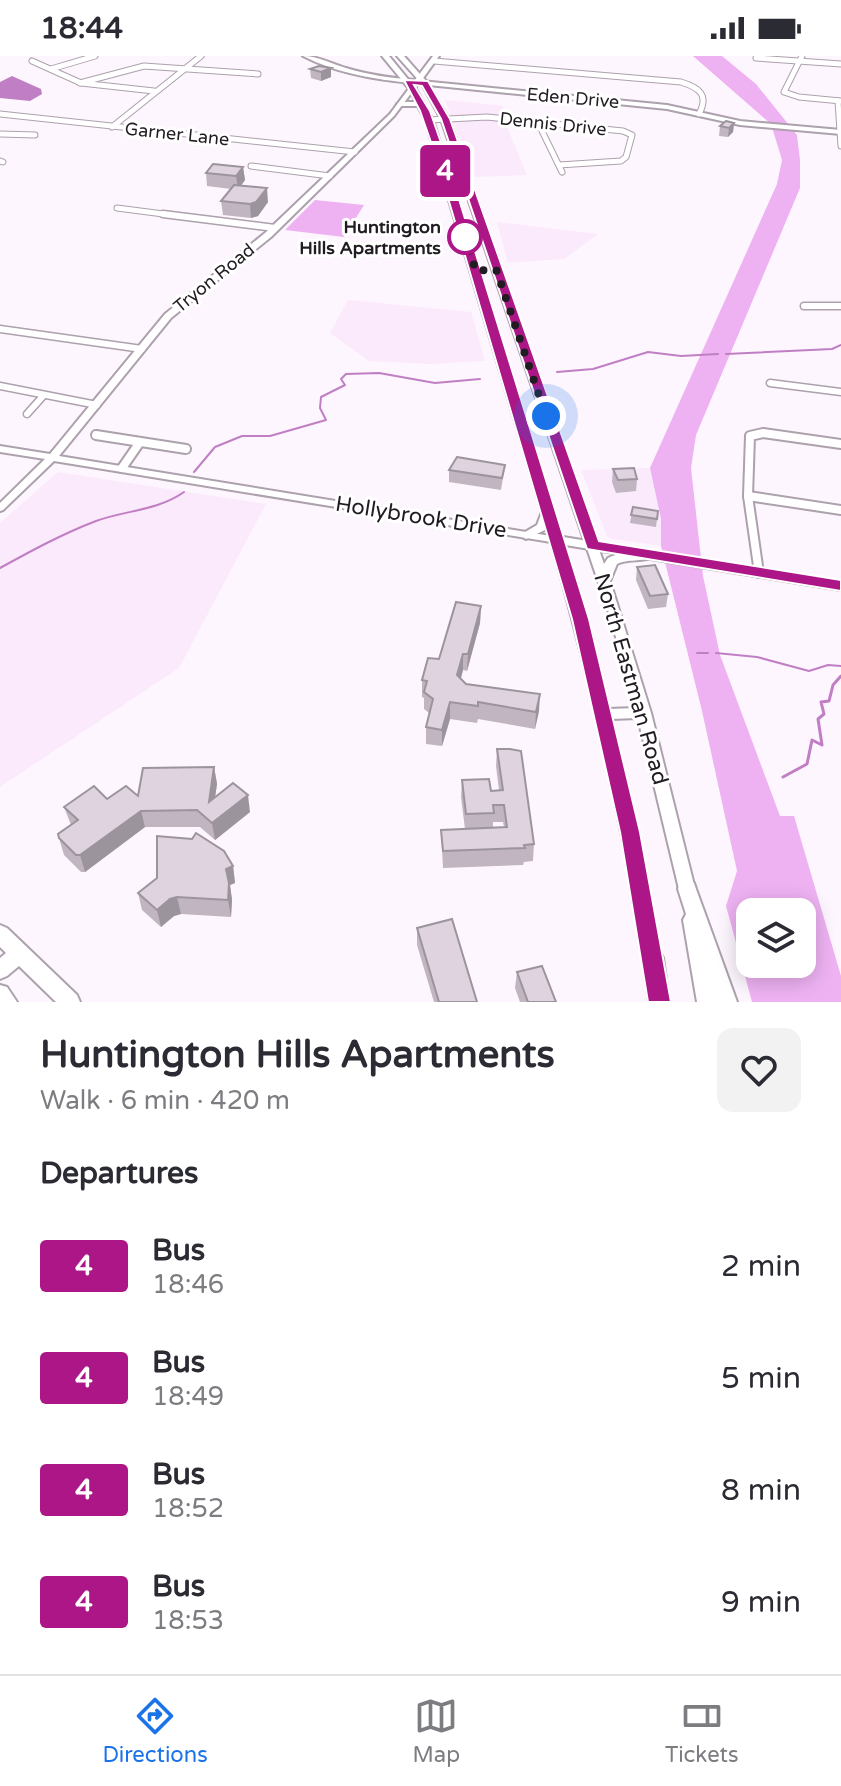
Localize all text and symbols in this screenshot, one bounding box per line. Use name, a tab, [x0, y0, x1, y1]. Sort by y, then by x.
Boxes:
text: 18:44	[40, 10, 123, 47]
street label: Eden Drive	[526, 83, 620, 113]
street label: Dennis Drive	[498, 107, 608, 141]
street label: Garner Lane	[124, 118, 230, 150]
line badge: 4	[419, 145, 471, 197]
text: 4	[436, 154, 454, 188]
place label: Huntington Hills Apartments	[299, 216, 441, 259]
marker: Huntington Hills Apartments	[448, 220, 482, 254]
street label: Tryon Road	[169, 239, 259, 317]
your location	[526, 396, 566, 436]
street label: Hollybrook Drive	[333, 491, 509, 543]
street label: North Eastman Road	[588, 570, 674, 788]
map controls	[736, 898, 816, 978]
button: layers	[736, 898, 816, 978]
button: heart	[717, 1028, 801, 1112]
text: Huntington Hills Apartments	[40, 1032, 555, 1078]
text: Walk · 6 min · 420 m	[40, 1085, 290, 1116]
text: Departures	[40, 1155, 198, 1192]
text: Bus	[152, 1232, 205, 1269]
text: 2 min	[721, 1248, 801, 1285]
text: 4	[75, 1249, 93, 1283]
text: 18:46	[152, 1269, 224, 1300]
text: Bus	[152, 1344, 205, 1381]
text: 5 min	[721, 1360, 801, 1397]
text: 4	[75, 1361, 93, 1395]
text: 18:49	[152, 1381, 224, 1412]
text: Bus	[152, 1456, 205, 1493]
text: 8 min	[721, 1472, 801, 1509]
text: 4	[75, 1473, 93, 1507]
text: 18:52	[152, 1493, 224, 1524]
text: Bus	[152, 1568, 205, 1605]
text: 9 min	[721, 1584, 801, 1621]
text: 4	[75, 1585, 93, 1619]
text: 18:53	[152, 1605, 224, 1636]
tab: Directions	[102, 1694, 208, 1768]
tab: Map	[413, 1694, 460, 1768]
tab: Tickets	[665, 1694, 739, 1768]

